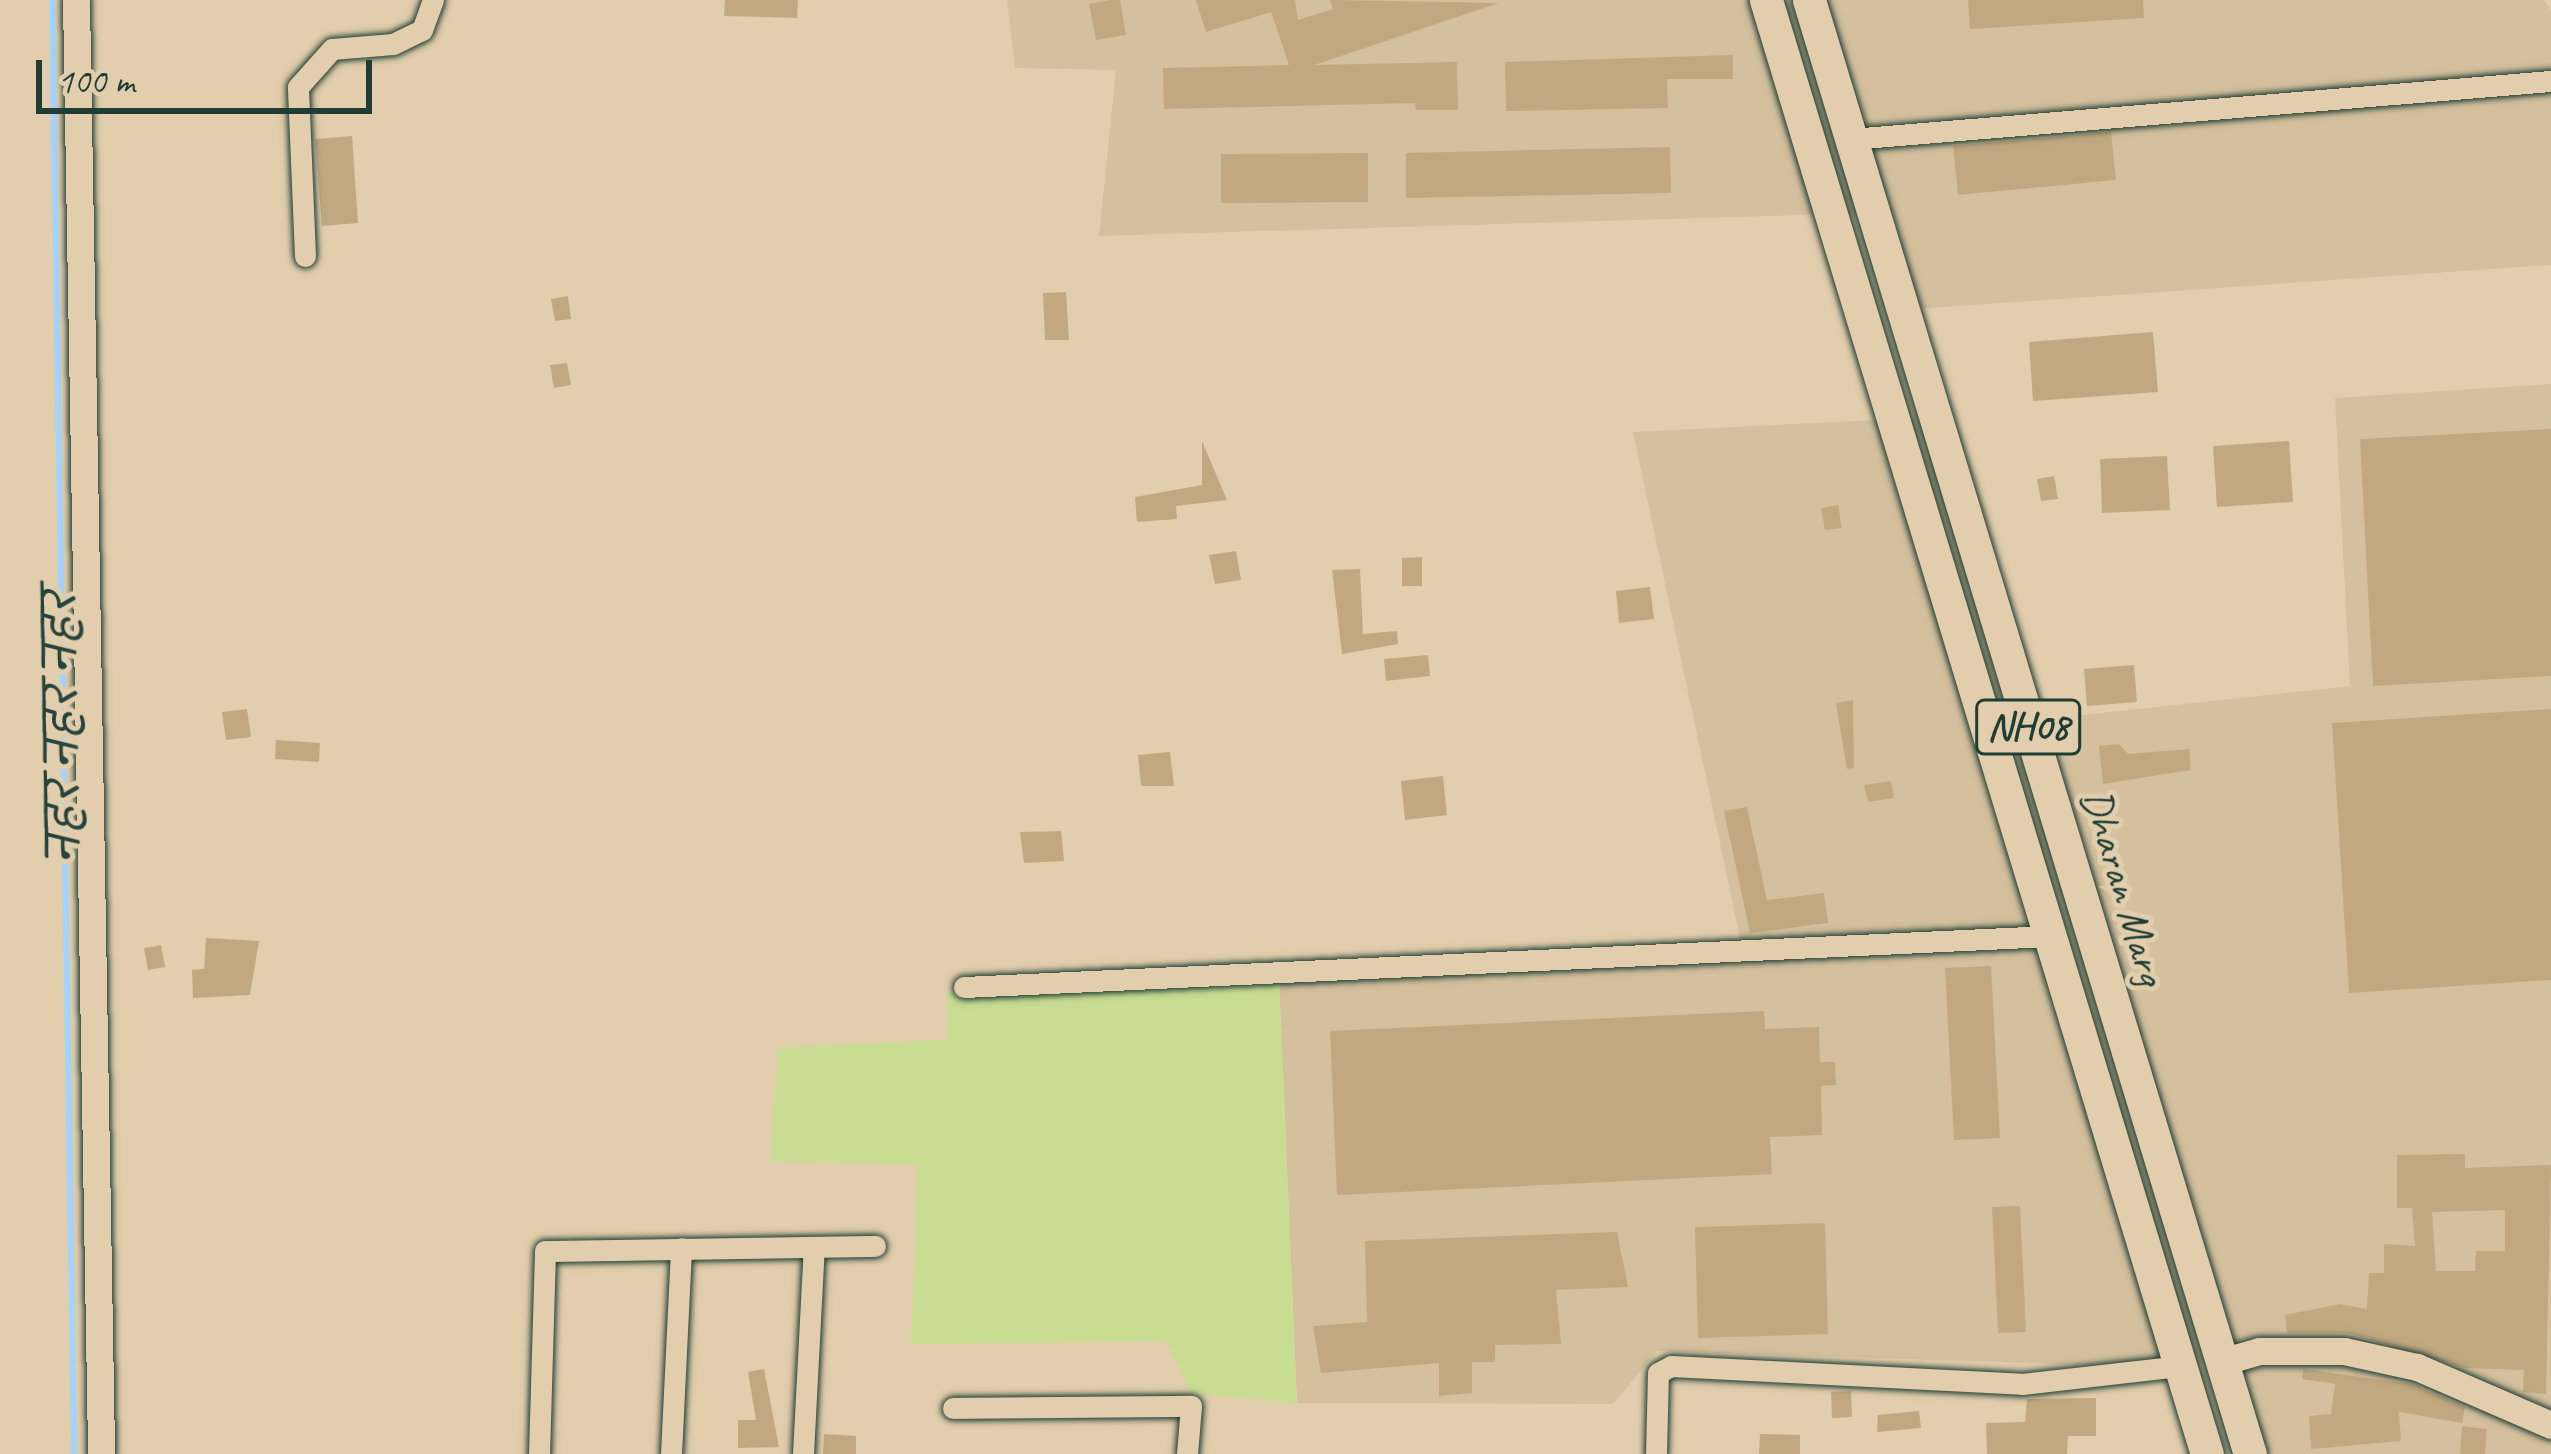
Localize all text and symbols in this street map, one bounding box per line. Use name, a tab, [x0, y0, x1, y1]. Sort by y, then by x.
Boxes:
scale bar	[42, 36, 378, 110]
text: 100 m	[57, 58, 134, 104]
water label: नहर नहर नहर	[34, 590, 92, 864]
road number: NH08	[1974, 694, 2082, 760]
street label: Dharan Marg	[2069, 783, 2177, 991]

